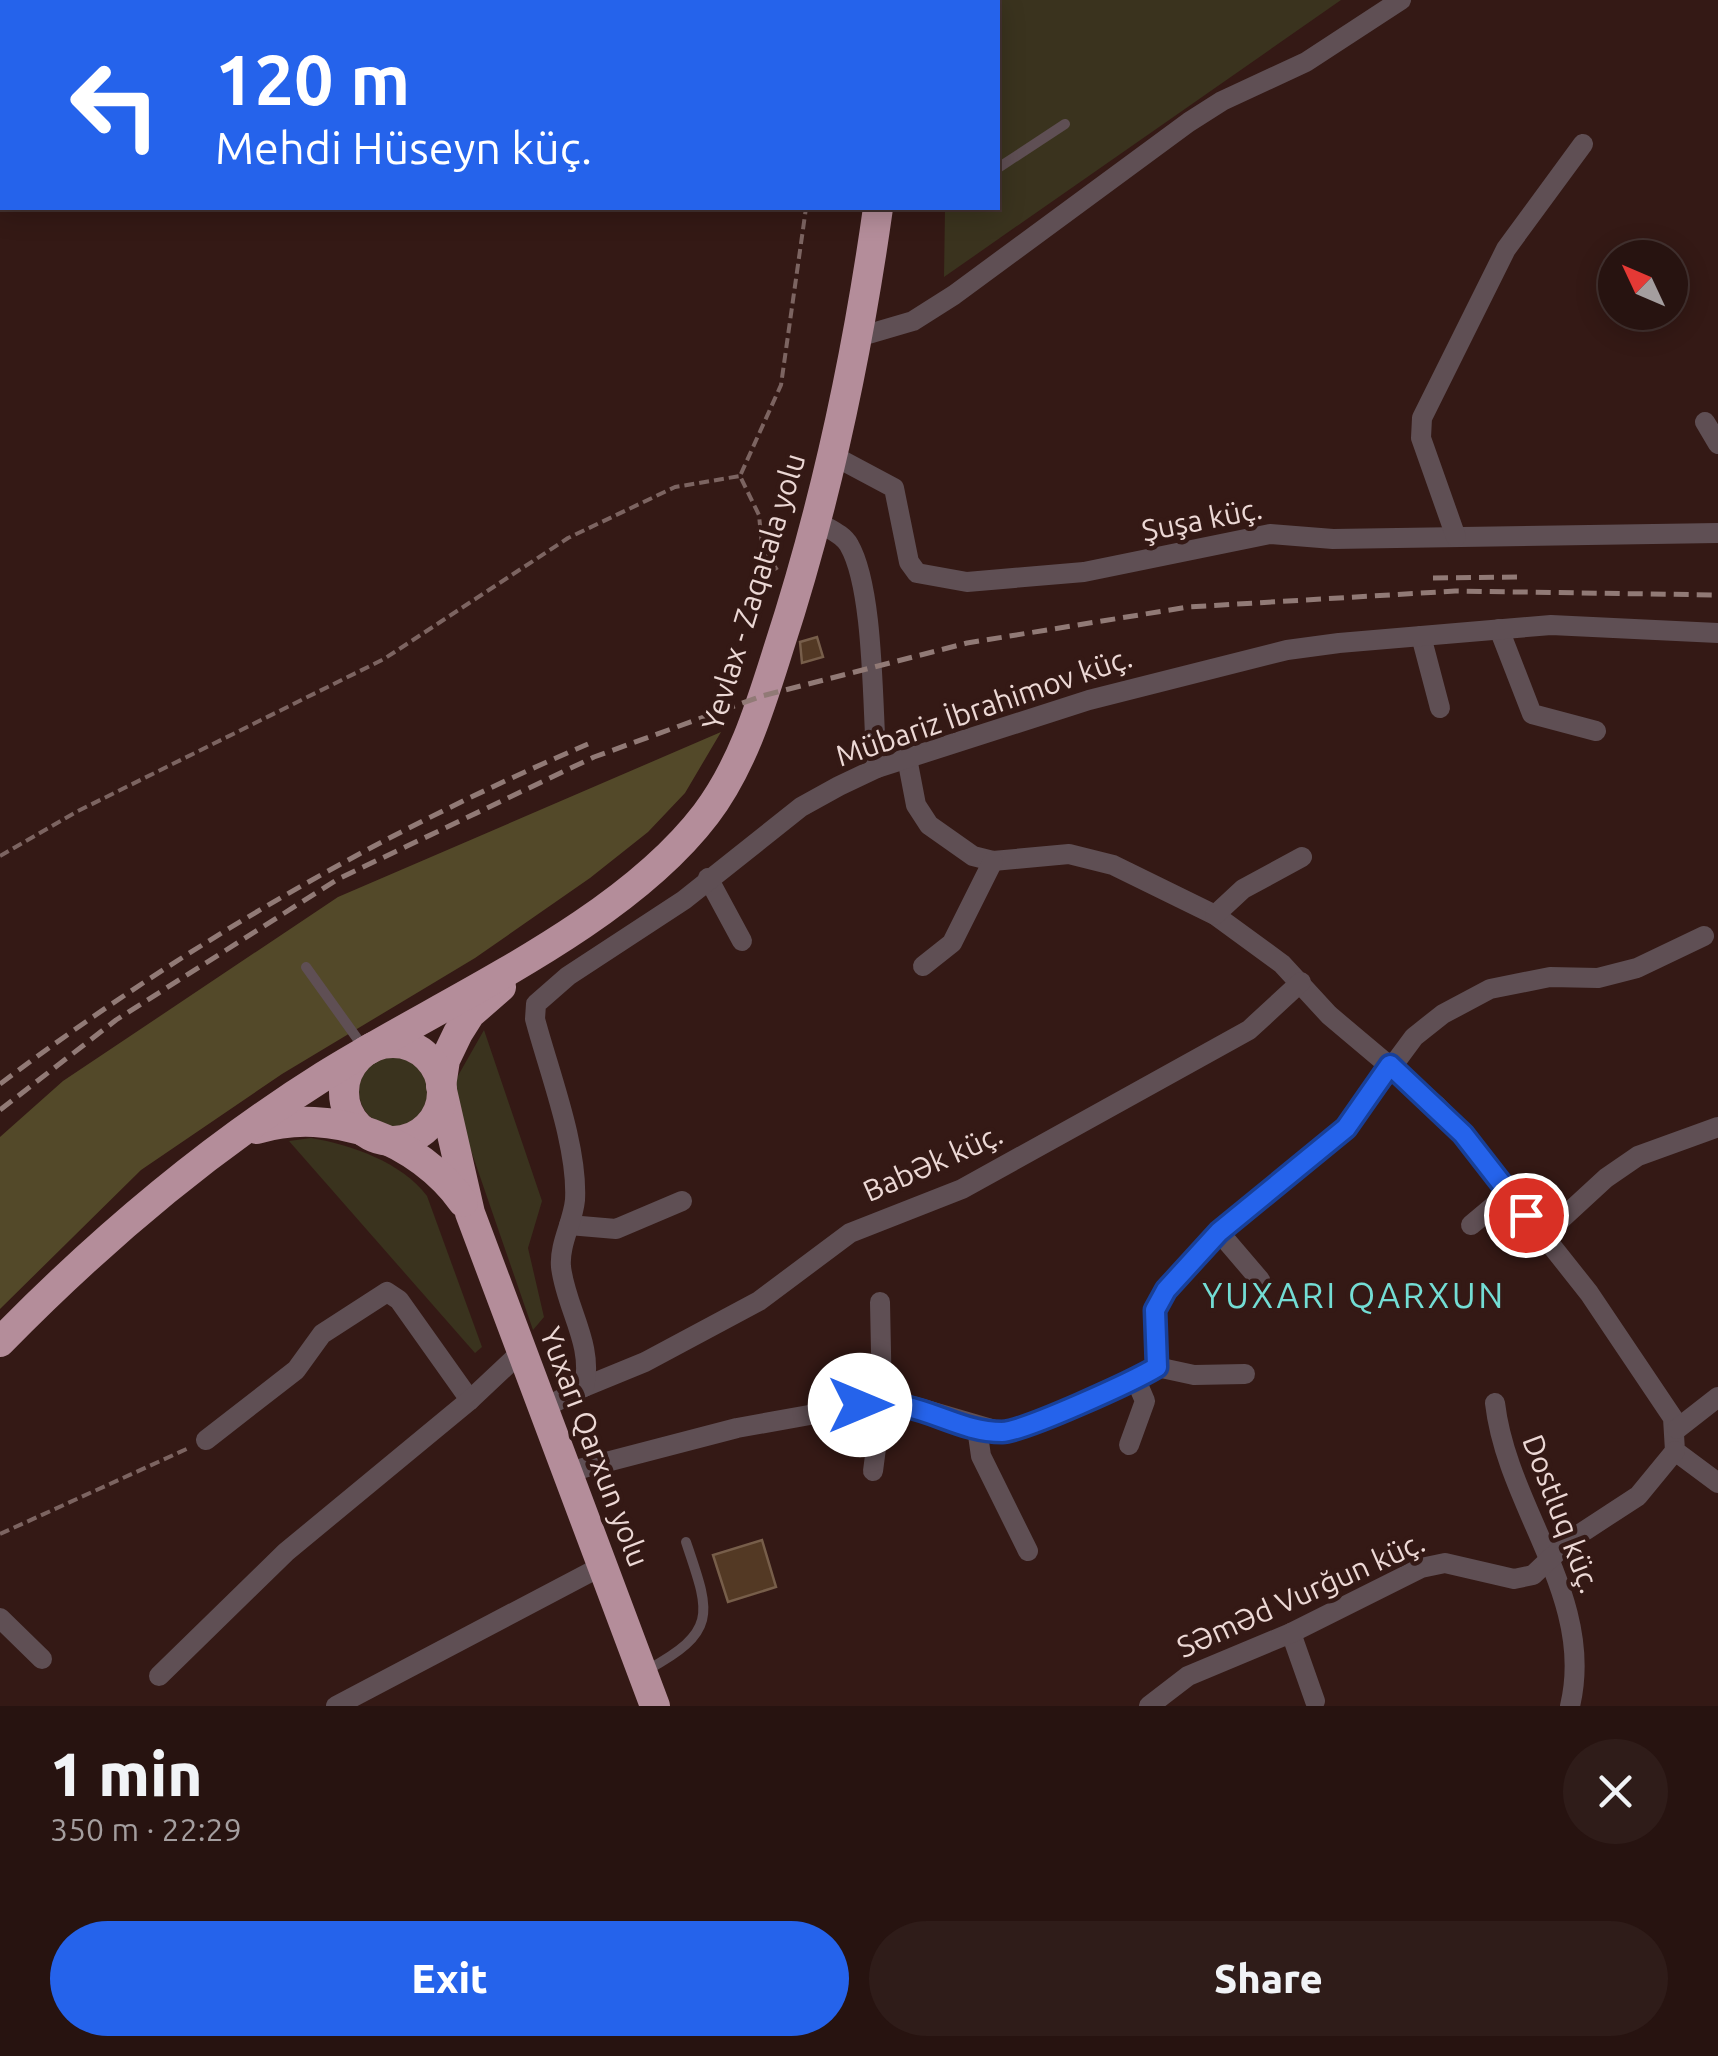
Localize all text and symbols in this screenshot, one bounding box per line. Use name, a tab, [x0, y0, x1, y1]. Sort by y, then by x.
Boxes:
icon: left	[50, 40, 180, 170]
text: 120 m	[215, 40, 410, 118]
text: Mehdi Hüseyn küç.	[215, 122, 592, 173]
north arrow	[1598, 240, 1688, 330]
map controls	[1598, 240, 1688, 330]
street label: Yevlax - Zaqatala yolu	[695, 449, 811, 734]
street label: Şuşa küç.	[1139, 491, 1265, 547]
street label: Mübariz İbrahimov küç.	[831, 639, 1136, 773]
street label: Babək küç.	[858, 1116, 1008, 1208]
pin	[1484, 1173, 1569, 1258]
icon: arrive	[1499, 1188, 1554, 1243]
district label: YUXARI QARXUN	[1202, 1275, 1506, 1315]
street label: Yuxarı Qarxun yolu	[534, 1322, 656, 1571]
position arrow	[808, 1353, 912, 1457]
street label: Dostluq küç.	[1516, 1430, 1608, 1598]
street label: Səməd Vurğun küç.	[1172, 1524, 1430, 1664]
button: close	[1563, 1739, 1668, 1844]
text: 1 min	[50, 1740, 203, 1807]
text: 350 m · 22:29	[50, 1811, 242, 1847]
button: Exit	[50, 1921, 849, 2036]
button: Share	[869, 1921, 1668, 2036]

